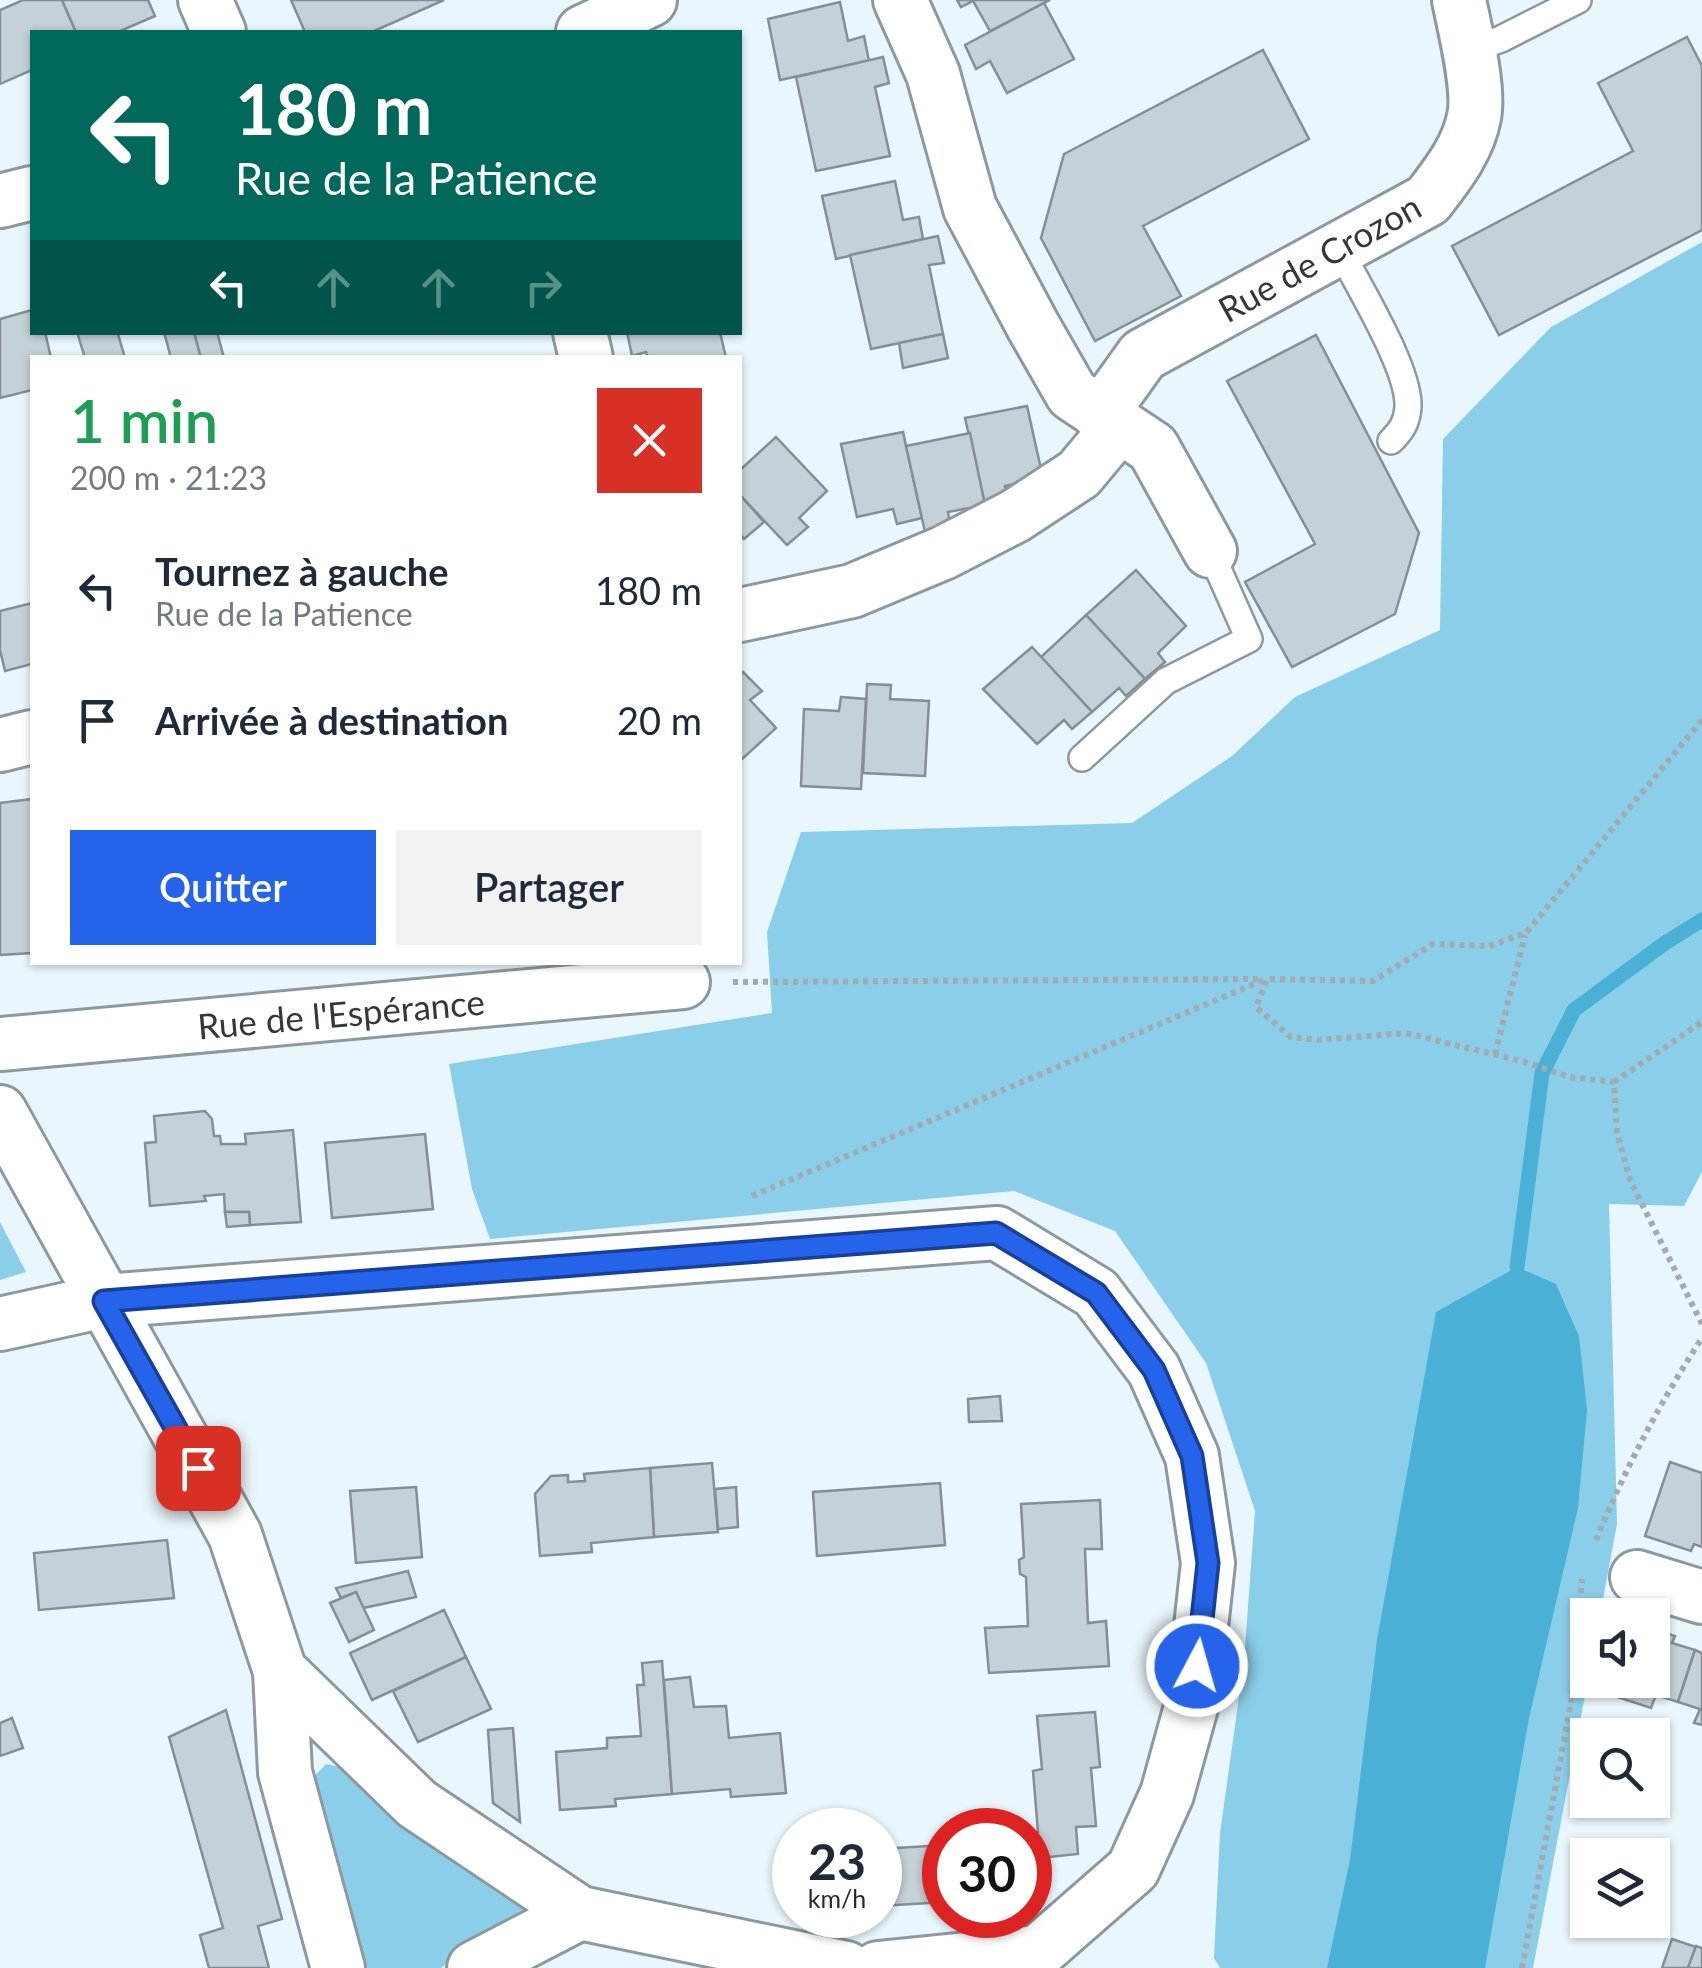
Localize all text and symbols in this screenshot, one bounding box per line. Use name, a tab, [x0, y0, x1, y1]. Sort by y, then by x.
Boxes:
text: 180 m	[235, 66, 432, 150]
icon: left	[70, 70, 200, 200]
text: Rue de la Patience	[235, 151, 597, 205]
street label: Rue de Crozon	[1210, 184, 1428, 330]
icon: left	[201, 260, 256, 315]
icon: ahead	[306, 260, 361, 315]
icon: ahead	[411, 260, 466, 315]
icon: right	[516, 260, 571, 315]
text: 1 min	[70, 384, 218, 456]
button: close	[597, 388, 702, 493]
text: 200 m · 21:23	[70, 458, 267, 497]
text: Tournez à gauche	[155, 548, 448, 594]
icon: left	[70, 563, 125, 618]
text: 180 m	[595, 567, 702, 613]
text: Rue de la Patience	[155, 594, 413, 633]
icon: arrive	[70, 693, 125, 748]
text: Arrivée à destination	[155, 697, 508, 743]
text: 20 m	[617, 697, 702, 743]
button: Quitter	[70, 830, 376, 945]
button: Partager	[396, 830, 702, 945]
street label: Rue de l'Espérance	[196, 980, 486, 1046]
pin	[156, 1426, 241, 1511]
icon: arrive	[171, 1441, 226, 1496]
map controls	[1570, 1598, 1670, 1938]
button: sound	[1570, 1598, 1670, 1698]
position arrow	[1145, 1614, 1249, 1718]
button: search	[1570, 1718, 1670, 1818]
speed limit sign: 30	[922, 1808, 1052, 1938]
text: 23	[808, 1831, 866, 1891]
button: layers	[1570, 1838, 1670, 1938]
text: km/h	[808, 1883, 866, 1913]

